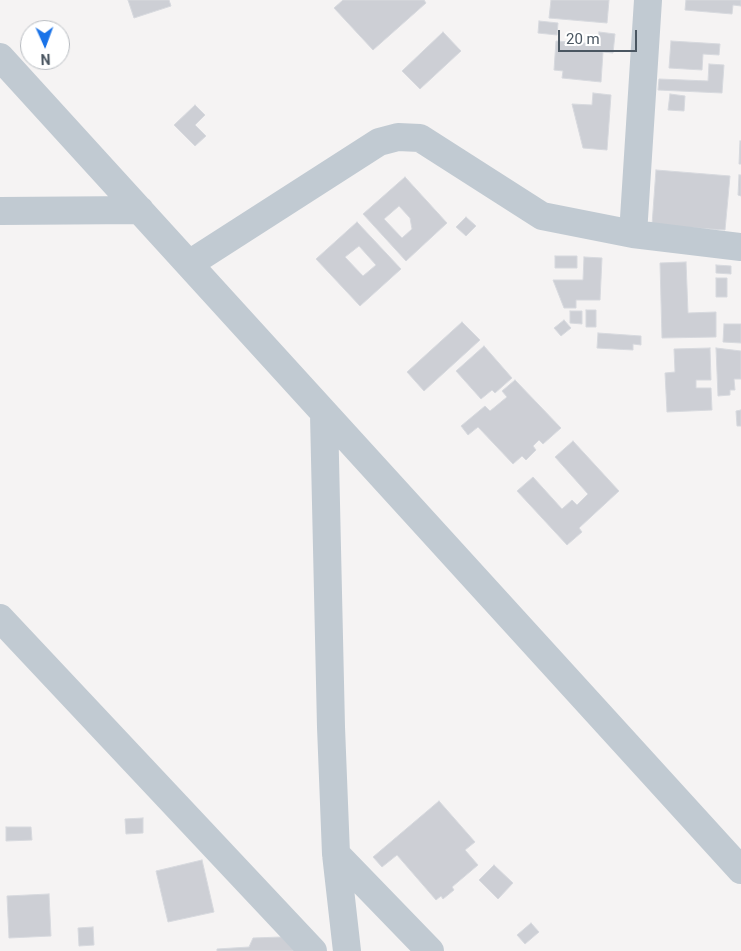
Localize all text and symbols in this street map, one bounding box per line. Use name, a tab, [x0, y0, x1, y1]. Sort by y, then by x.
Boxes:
north arrow	[20, 20, 70, 70]
scale bar	[561, 20, 640, 52]
text: 20 m	[566, 30, 600, 48]
text: N	[40, 51, 51, 67]

